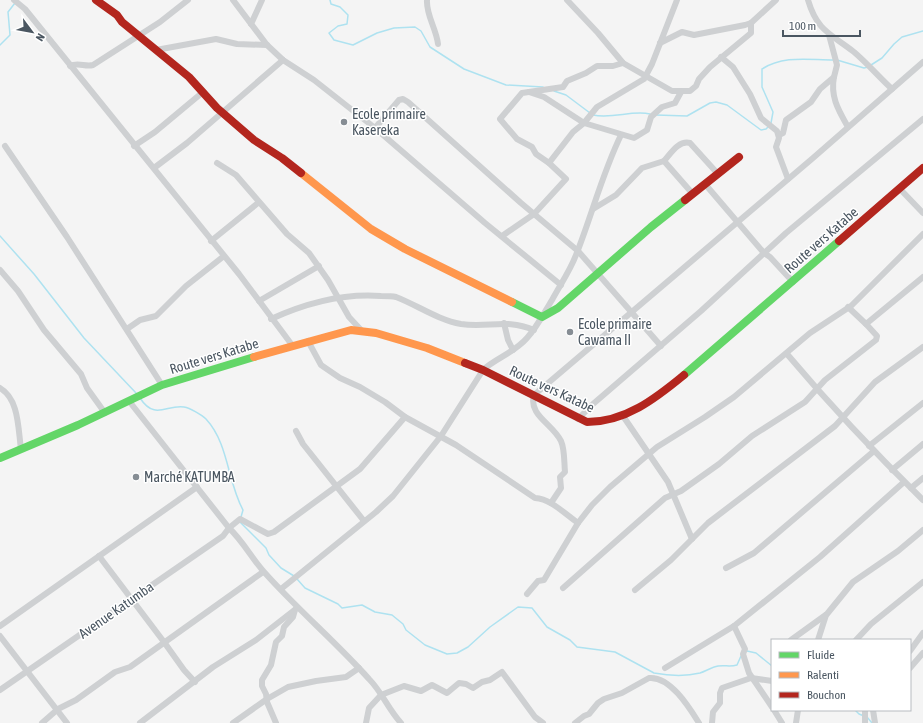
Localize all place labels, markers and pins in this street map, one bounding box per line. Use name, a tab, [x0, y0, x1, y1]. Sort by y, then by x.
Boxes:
place label: Ecole primaire Kasereka	[352, 106, 426, 138]
marker: Ecole primaire Kasereka	[339, 117, 349, 127]
place label: Ecole primaire Cawama II	[578, 316, 652, 348]
marker: Ecole primaire Cawama II	[565, 327, 575, 337]
place label: Marché KATUMBA	[144, 469, 235, 485]
marker: Marché KATUMBA	[131, 472, 141, 482]

